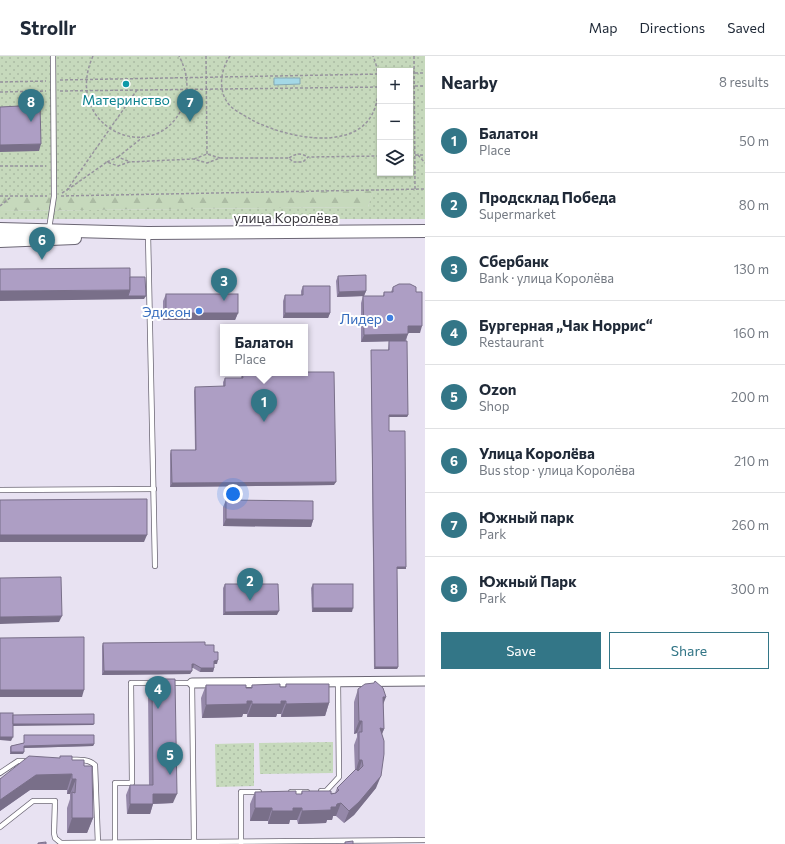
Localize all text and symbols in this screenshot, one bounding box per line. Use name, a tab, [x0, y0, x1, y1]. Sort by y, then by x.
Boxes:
text: Strollr	[20, 16, 76, 39]
text: Map	[589, 19, 618, 36]
text: Directions	[640, 19, 705, 36]
text: Saved	[727, 19, 765, 36]
map controls	[377, 68, 413, 176]
button: +	[377, 68, 413, 104]
text: Nearby	[441, 72, 498, 93]
text: 8 results	[719, 74, 769, 90]
marker: Материнство	[121, 79, 131, 89]
pin: 8	[18, 89, 44, 122]
pin: 7	[177, 89, 203, 122]
place label: Материнство	[82, 91, 170, 108]
button: −	[377, 104, 413, 140]
text: Балатон	[479, 124, 538, 142]
text: 1	[451, 133, 457, 149]
text: 50 m	[739, 133, 769, 149]
button: layers	[377, 140, 413, 176]
text: Place	[479, 142, 511, 158]
text: Продсклад Победа	[479, 188, 616, 206]
text: 2	[450, 197, 458, 213]
text: 80 m	[739, 197, 769, 213]
text: Supermarket	[479, 206, 556, 222]
street label: улица Королёва	[234, 209, 338, 226]
pin: 6	[29, 227, 55, 260]
text: Сбербанк	[479, 252, 549, 270]
text: 3	[450, 261, 458, 277]
text: 130 m	[734, 261, 769, 277]
pin: 3	[211, 268, 237, 301]
text: Bank · улица Королёва	[479, 270, 614, 286]
place label: Эдисон	[142, 303, 191, 320]
marker: Эдисон	[194, 306, 204, 316]
place label: Лидер	[340, 310, 382, 327]
marker: Лидер	[385, 313, 395, 323]
text: Бургерная „Чак Норрис“	[479, 316, 653, 334]
popup	[220, 324, 308, 376]
text: 4	[450, 325, 458, 341]
text: 160 m	[733, 325, 769, 341]
text: Балатон	[234, 333, 294, 351]
text: Restaurant	[479, 334, 544, 350]
text: Place	[234, 351, 266, 367]
text: Ozon	[479, 380, 517, 398]
pin: 1	[251, 389, 277, 422]
text: 5	[450, 389, 458, 405]
text: 200 m	[731, 389, 769, 405]
text: Shop	[479, 398, 510, 414]
text: Улица Королёва	[479, 444, 595, 462]
text: 6	[450, 453, 458, 469]
text: 210 m	[734, 453, 769, 469]
text: Bus stop · улица Королёва	[479, 462, 635, 478]
your location	[223, 484, 243, 504]
text: Южный парк	[479, 508, 574, 526]
text: 7	[450, 517, 458, 533]
text: 260 m	[732, 517, 769, 533]
text: Park	[479, 526, 506, 542]
pin: 2	[237, 568, 263, 601]
text: Южный Парк	[479, 572, 577, 590]
text: 8	[450, 581, 458, 597]
text: 300 m	[731, 581, 769, 597]
text: Park	[479, 590, 506, 606]
button: Save	[441, 632, 601, 669]
button: Share	[609, 632, 769, 669]
pin: 4	[145, 676, 171, 709]
pin: 5	[157, 742, 183, 775]

